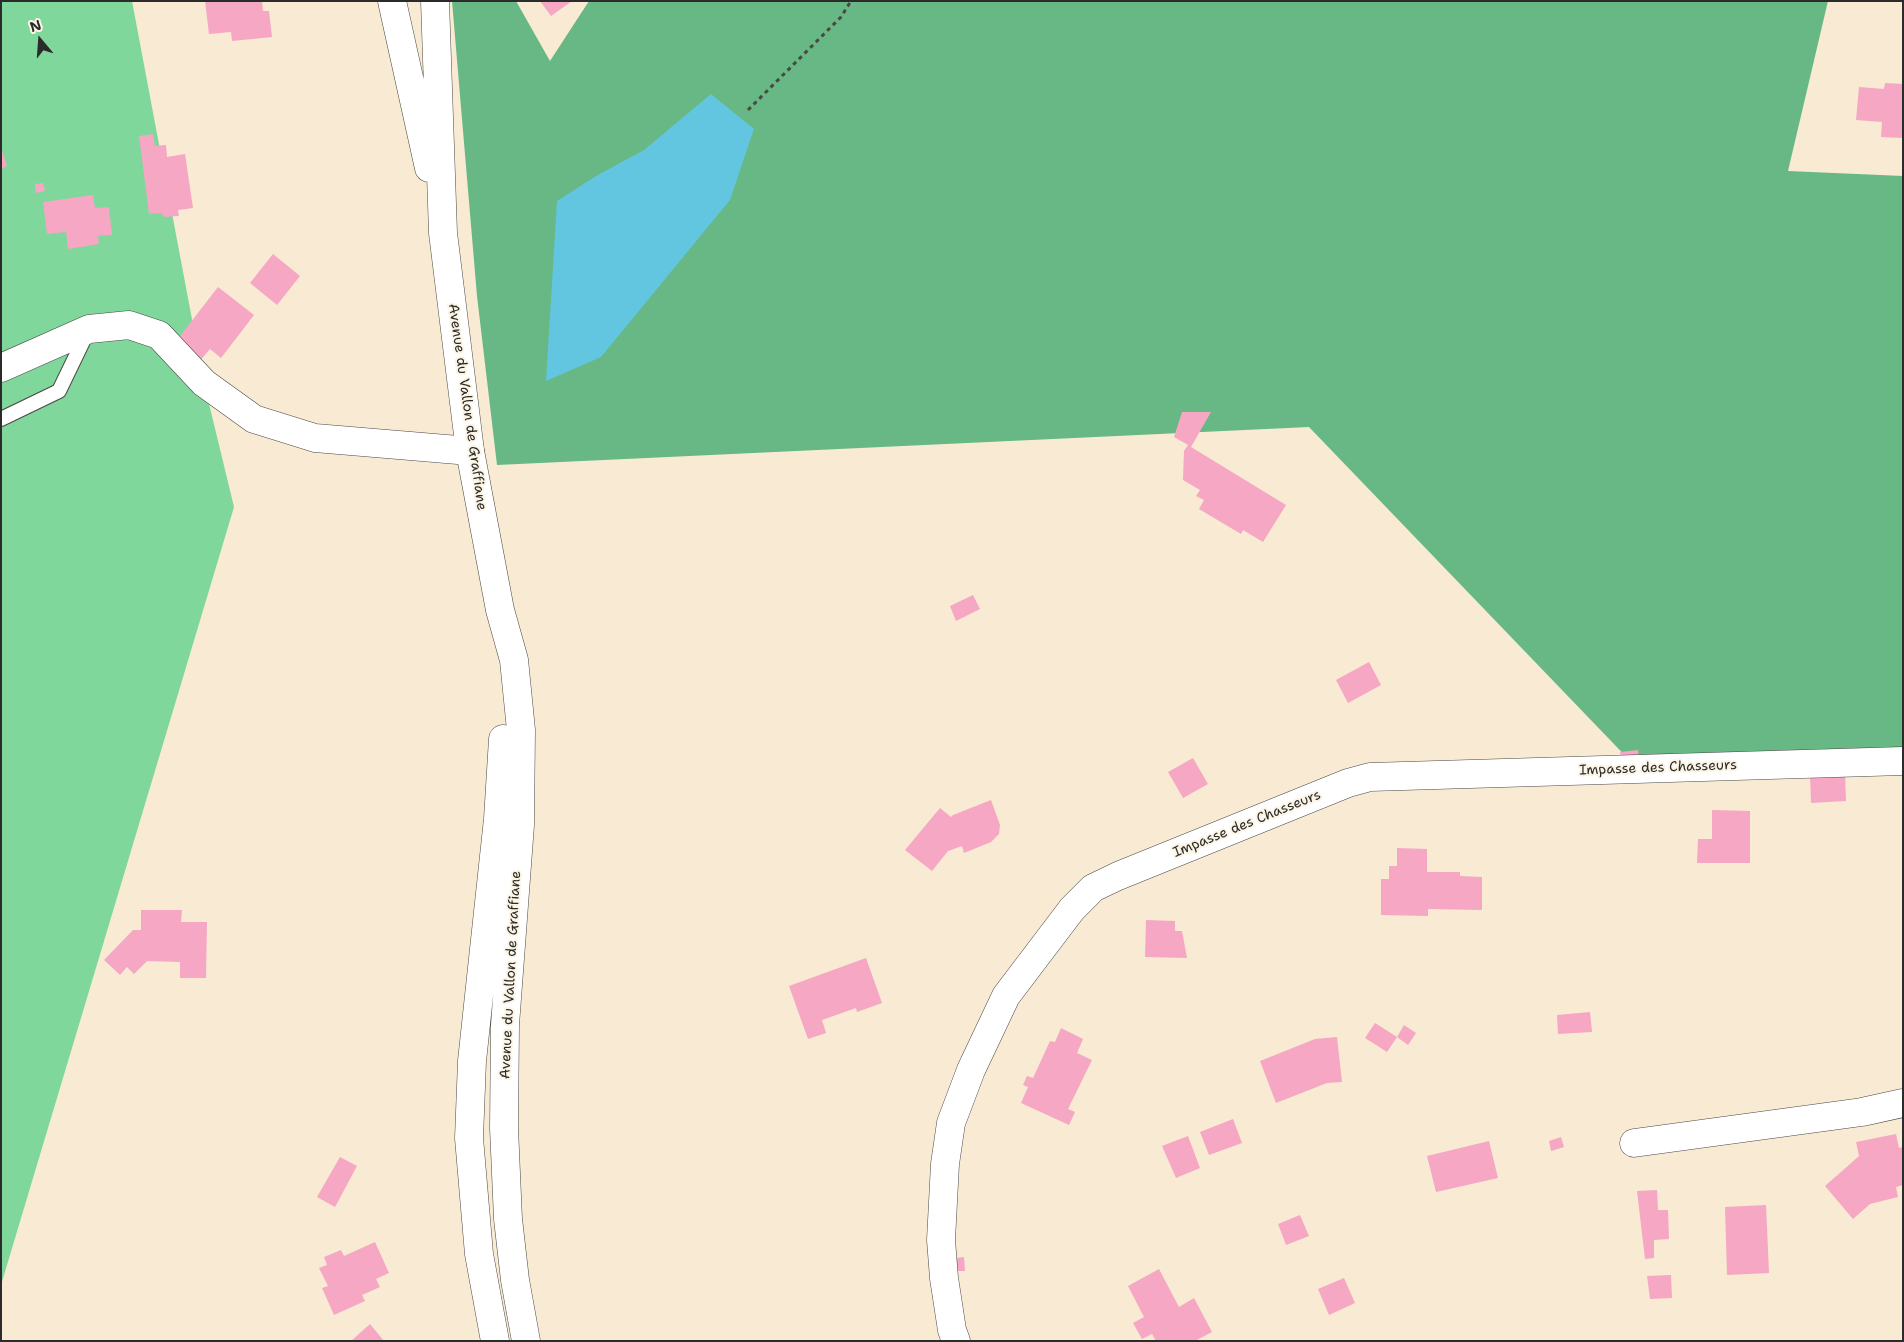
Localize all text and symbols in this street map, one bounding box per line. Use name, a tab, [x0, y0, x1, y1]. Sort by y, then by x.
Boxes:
north arrow	[15, 15, 65, 65]
text: N	[27, 15, 43, 36]
street label: Avenue du Vallon de Graffiane	[444, 303, 490, 511]
street label: Impasse des Chasseurs	[1579, 757, 1737, 779]
street label: Impasse des Chasseurs	[1171, 787, 1323, 861]
street label: Avenue du Vallon de Graffiane	[497, 870, 525, 1080]

